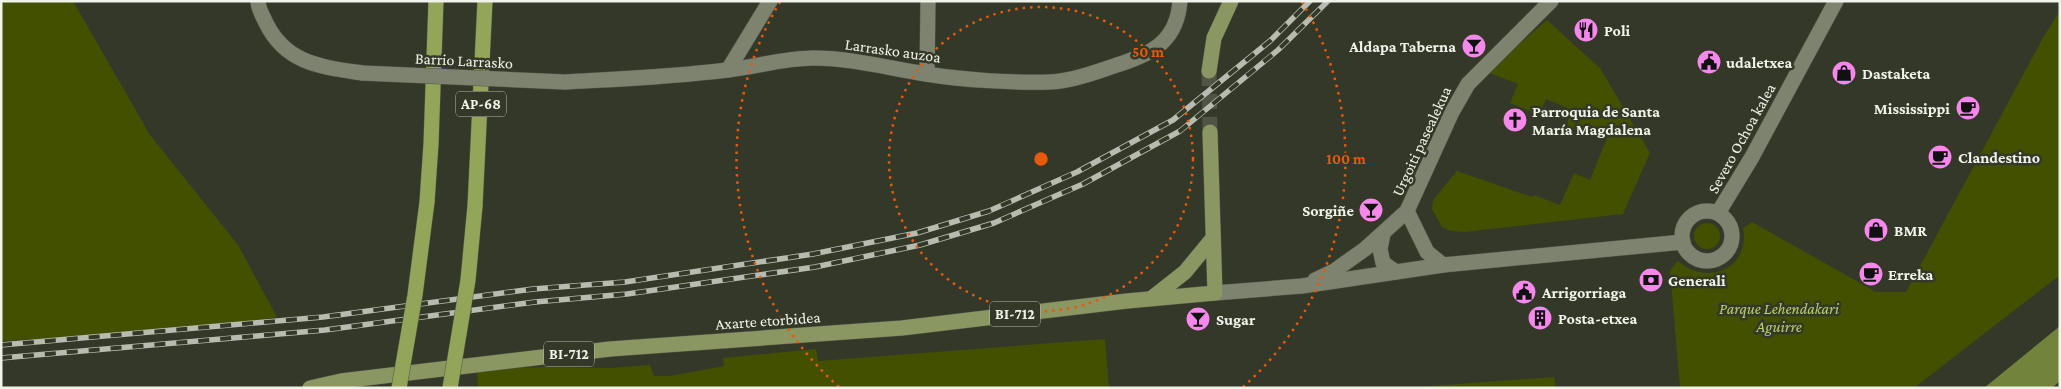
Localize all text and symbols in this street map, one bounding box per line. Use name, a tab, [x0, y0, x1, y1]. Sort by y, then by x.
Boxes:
restaurant icon: Poli	[1573, 17, 1599, 43]
place label: Poli	[1604, 22, 1631, 39]
bar icon: Aldapa Taberna	[1461, 33, 1487, 59]
street label: Larrasko auzoa	[844, 35, 943, 66]
place label: Aldapa Taberna	[1348, 38, 1456, 55]
text: 50 m	[1132, 44, 1164, 60]
street label: Barrio Larrasko	[414, 49, 514, 72]
public building icon: udaletxea	[1696, 49, 1722, 75]
place label: udaletxea	[1726, 54, 1793, 71]
shop icon: Dastaketa	[1831, 60, 1857, 86]
place label: Dastaketa	[1862, 65, 1930, 82]
street label: Severo Ochoa kalea	[1704, 80, 1779, 196]
street label: Urgoiti pasealekua	[1389, 83, 1456, 199]
road number: AP-68	[456, 92, 506, 116]
cafe icon: Mississippi	[1955, 95, 1981, 121]
place label: Mississippi	[1874, 100, 1950, 117]
place label: Parroquia de Santa María Magdalena	[1532, 103, 1660, 138]
church icon: Parroquia de Santa María Magdalena	[1502, 107, 1528, 133]
cafe icon: Clandestino	[1927, 144, 1953, 170]
place label: Clandestino	[1958, 149, 2040, 166]
centre of rings	[1032, 150, 1050, 168]
text: 100 m	[1326, 151, 1366, 167]
bar icon: Sorgiñe	[1358, 197, 1384, 223]
place label: Sorgiñe	[1302, 202, 1355, 219]
shop icon: BMR	[1863, 217, 1889, 243]
place label: BMR	[1894, 222, 1927, 239]
cafe icon: Erreka	[1858, 261, 1884, 287]
place label: Erreka	[1888, 266, 1934, 283]
bank icon: Generali	[1638, 267, 1664, 293]
place label: Generali	[1668, 272, 1726, 289]
public building icon: Arrigorriaga	[1511, 279, 1537, 305]
place label: Arrigorriaga	[1541, 284, 1627, 301]
park label: Parque Lehendakari Aguirre	[1719, 300, 1840, 336]
road number: BI-712	[990, 302, 1040, 326]
building icon: Posta-etxea	[1527, 305, 1553, 331]
bar icon: Sugar	[1185, 306, 1211, 332]
street label: Axarte etorbidea	[715, 308, 822, 333]
place label: Posta-etxea	[1558, 310, 1637, 327]
place label: Sugar	[1216, 311, 1256, 328]
road number: BI-712	[544, 342, 594, 366]

